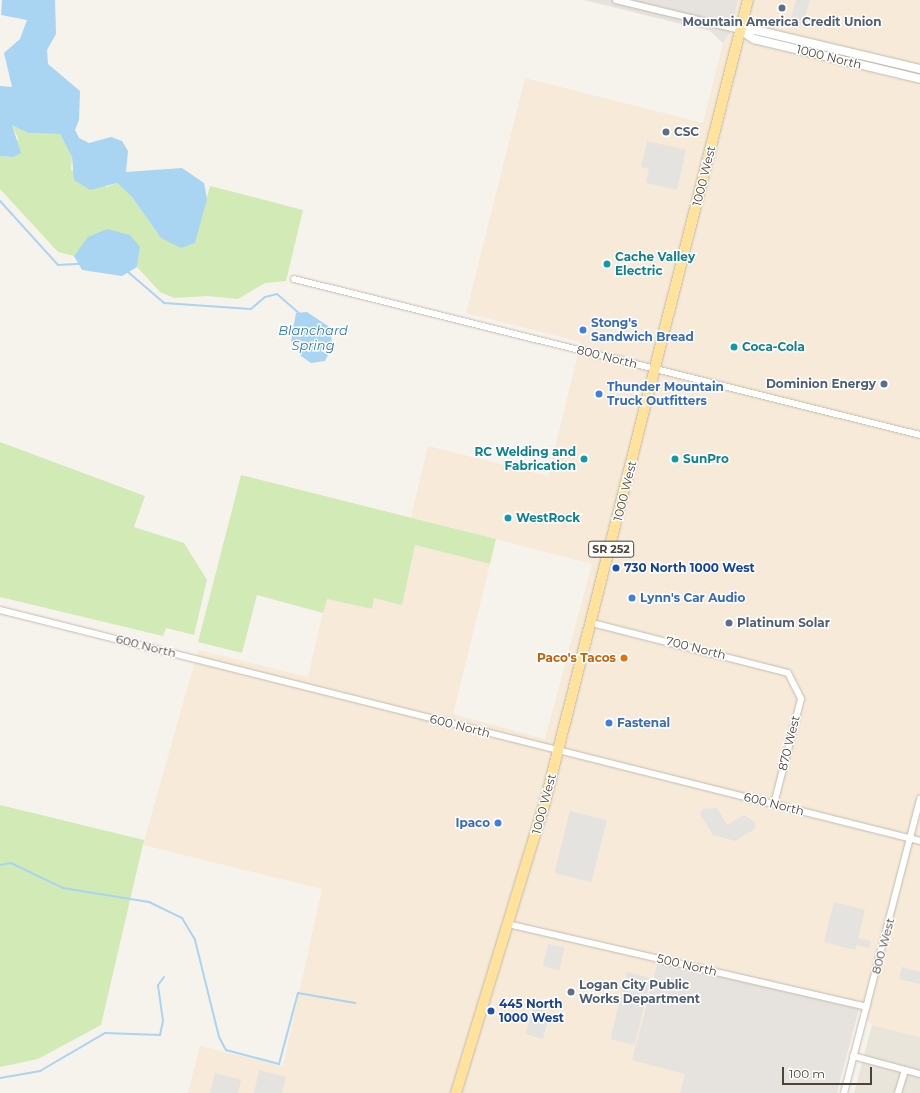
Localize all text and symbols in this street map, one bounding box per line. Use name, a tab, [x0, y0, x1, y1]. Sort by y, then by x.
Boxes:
marker: Mountain America Credit Union	[777, 3, 787, 13]
place label: Mountain America Credit Union	[683, 15, 881, 29]
street label: 1000 North	[795, 42, 863, 72]
place label: CSC	[674, 125, 699, 139]
marker: CSC	[661, 127, 671, 137]
street label: 1000 West	[690, 144, 718, 208]
place label: Cache Valley Electric	[615, 250, 695, 278]
marker: Cache Valley Electric	[602, 259, 612, 269]
place label: Stong's Sandwich Bread	[591, 316, 694, 344]
water label: Blanchard Spring	[278, 323, 348, 354]
marker: Stong's Sandwich Bread	[578, 325, 588, 335]
place label: Coca-Cola	[742, 340, 805, 354]
marker: Coca-Cola	[729, 342, 739, 352]
street label: 800 North	[575, 343, 639, 371]
place label: Dominion Energy	[766, 377, 876, 391]
marker: Dominion Energy	[879, 379, 889, 389]
place label: Thunder Mountain Truck Outfitters	[607, 380, 724, 408]
marker: Thunder Mountain Truck Outfitters	[594, 389, 604, 399]
place label: RC Welding and Fabrication	[475, 445, 576, 473]
place label: SunPro	[683, 452, 729, 466]
marker: RC Welding and Fabrication	[579, 454, 589, 464]
marker: SunPro	[670, 454, 680, 464]
street label: 1000 West	[611, 459, 639, 523]
place label: WestRock	[516, 511, 580, 525]
marker: WestRock	[503, 513, 513, 523]
road number: SR 252	[588, 540, 634, 558]
place label: 730 North 1000 West	[624, 561, 755, 575]
marker: 730 North 1000 West	[611, 563, 621, 573]
place label: Lynn's Car Audio	[640, 591, 745, 605]
marker: Lynn's Car Audio	[627, 593, 637, 603]
place label: Platinum Solar	[737, 616, 830, 630]
marker: Platinum Solar	[724, 618, 734, 628]
street label: 600 North	[114, 632, 178, 660]
street label: 700 North	[665, 634, 727, 662]
place label: Paco's Tacos	[537, 651, 616, 665]
marker: Paco's Tacos	[619, 653, 629, 663]
street label: 600 North	[428, 712, 492, 740]
street label: 870 West	[775, 714, 803, 772]
place label: Fastenal	[617, 716, 670, 730]
marker: Fastenal	[604, 718, 614, 728]
street label: 1000 West	[529, 772, 559, 836]
street label: 600 North	[742, 790, 806, 818]
place label: Ipaco	[456, 816, 490, 830]
marker: Ipaco	[493, 818, 503, 828]
street label: 800 West	[869, 916, 897, 976]
street label: 500 North	[656, 951, 718, 979]
place label: Logan City Public Works Department	[579, 978, 700, 1006]
marker: Logan City Public Works Department	[566, 987, 576, 997]
place label: 445 North 1000 West	[499, 997, 564, 1025]
marker: 445 North 1000 West	[486, 1006, 496, 1016]
scale bar	[784, 1059, 874, 1085]
text: 100 m	[789, 1066, 825, 1081]

